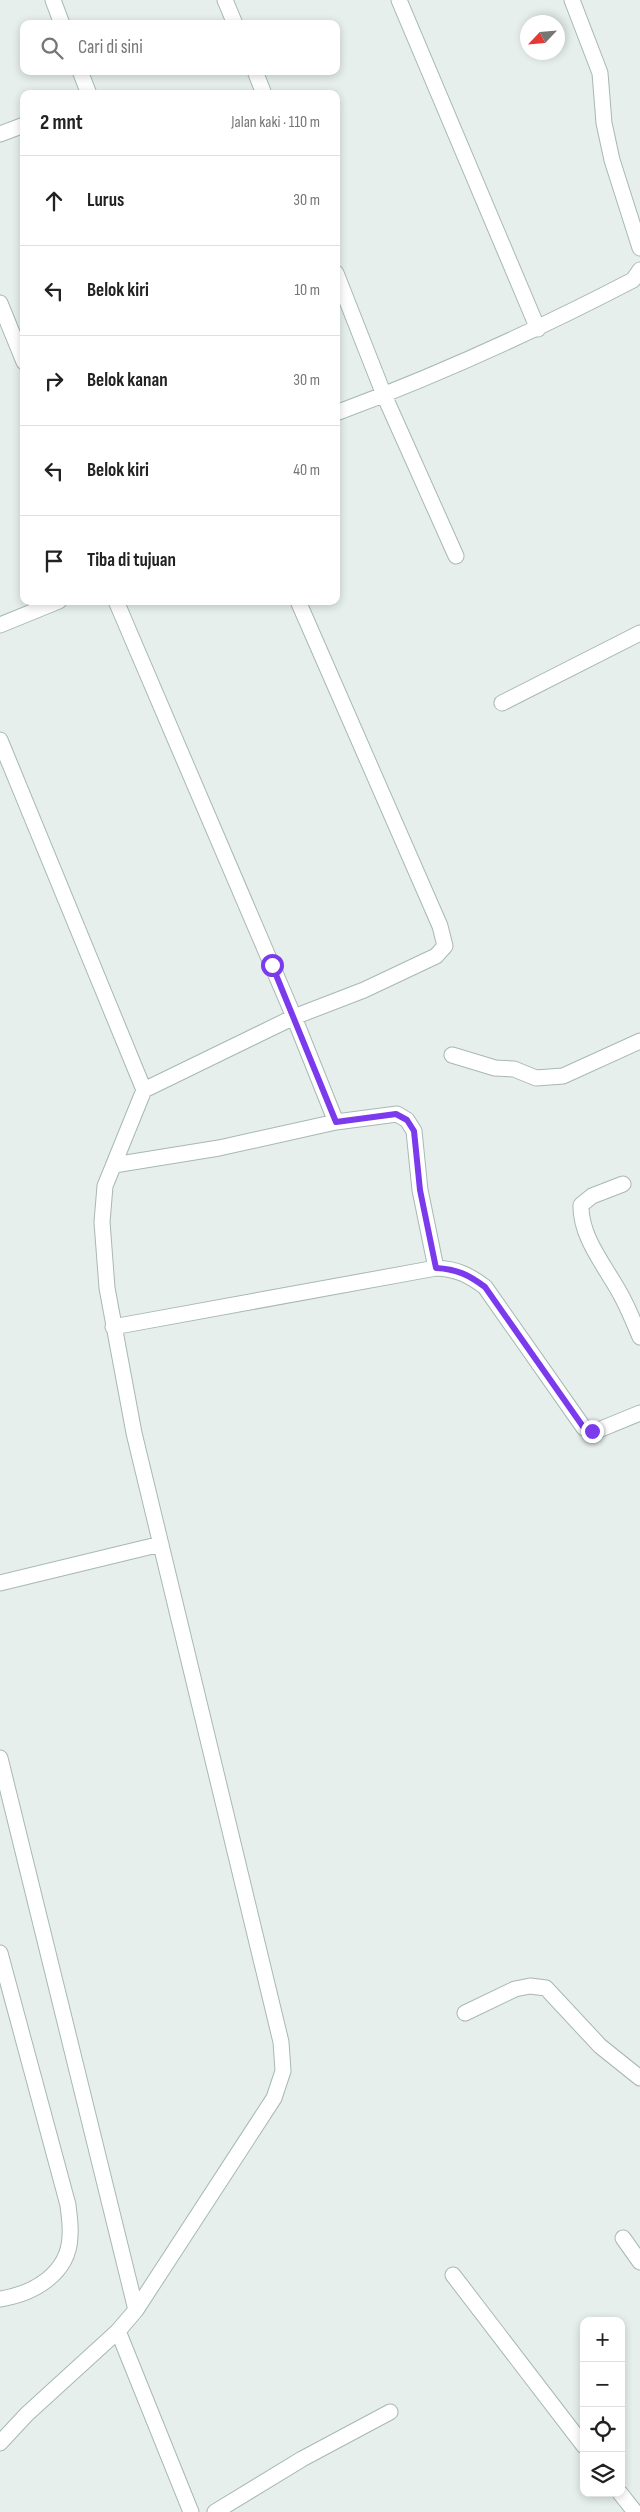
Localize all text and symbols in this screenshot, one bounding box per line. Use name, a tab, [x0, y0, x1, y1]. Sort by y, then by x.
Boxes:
north arrow	[520, 15, 565, 60]
search box	[20, 20, 340, 75]
icon: search	[38, 34, 66, 62]
text: Cari di sini	[78, 36, 143, 59]
text: 2 mnt	[40, 110, 83, 135]
text: Jalan kaki · 110 m	[231, 113, 320, 132]
icon: ahead	[40, 187, 68, 215]
text: Lurus	[87, 189, 124, 212]
text: 30 m	[293, 191, 320, 210]
icon: left	[40, 277, 68, 305]
text: Belok kiri	[87, 279, 149, 302]
text: 10 m	[294, 281, 320, 300]
icon: right	[40, 367, 68, 395]
text: Belok kanan	[87, 369, 168, 392]
text: 30 m	[293, 371, 320, 390]
icon: left	[40, 457, 68, 485]
text: Belok kiri	[87, 459, 149, 482]
text: 40 m	[293, 461, 320, 480]
icon: arrive	[40, 547, 68, 575]
text: Tiba di tujuan	[87, 549, 176, 572]
route start	[261, 954, 284, 977]
route end	[581, 1420, 604, 1443]
map controls	[580, 2317, 625, 2497]
button: +	[580, 2317, 625, 2362]
button: −	[580, 2362, 625, 2407]
button: locate	[580, 2407, 625, 2452]
button: layers	[580, 2452, 625, 2497]

